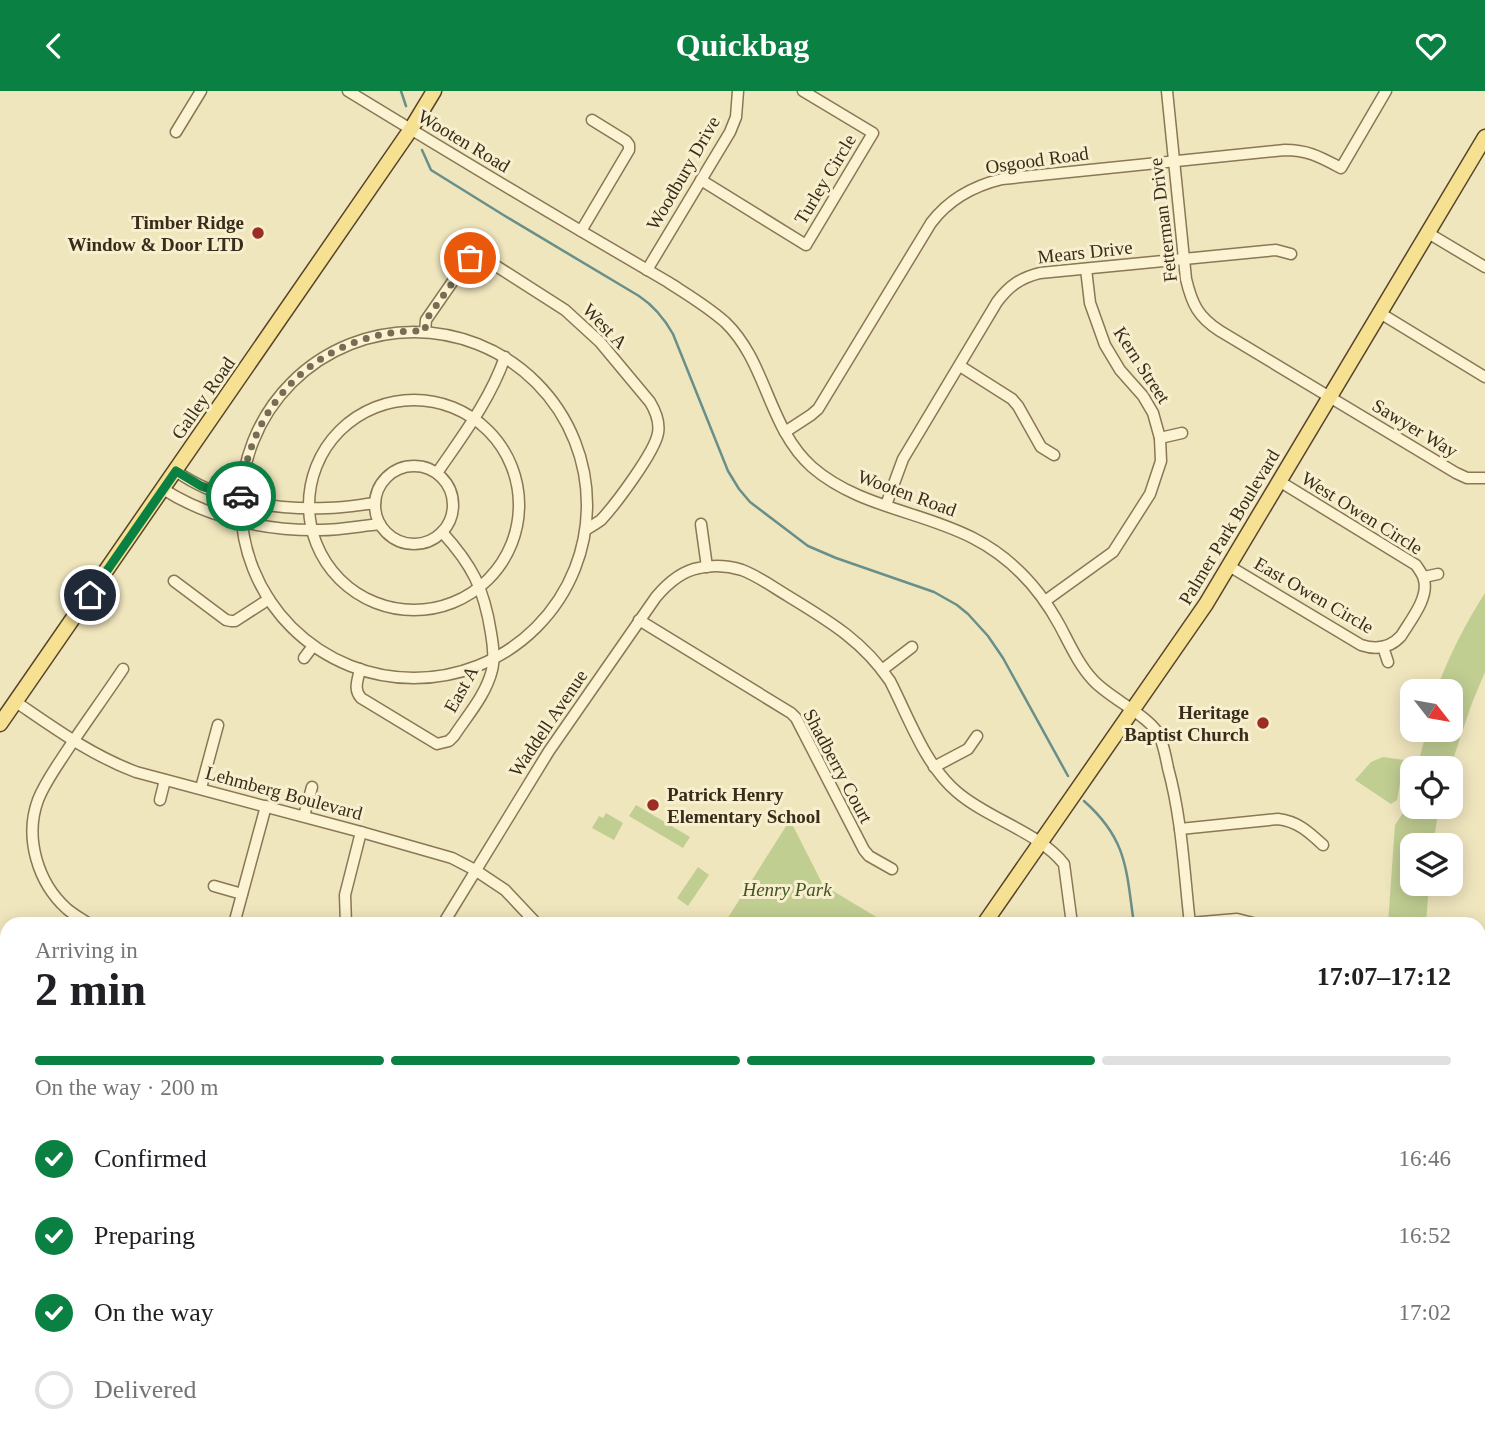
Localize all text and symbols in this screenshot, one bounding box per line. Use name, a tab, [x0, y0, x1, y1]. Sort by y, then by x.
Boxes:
icon: back	[35, 27, 73, 65]
text: Quickbag	[676, 27, 809, 63]
icon: heart	[1412, 27, 1450, 65]
street label: Wooten Road	[414, 105, 514, 177]
street label: Woodbury Drive	[642, 112, 724, 234]
street label: Turley Circle	[790, 130, 860, 228]
street label: Osgood Road	[984, 142, 1090, 178]
street label: Fetterman Drive	[1145, 157, 1181, 283]
place label: Timber Ridge Window & Door LTD	[67, 212, 244, 255]
marker: Timber Ridge Window & Door LTD	[250, 225, 266, 241]
pin	[440, 228, 500, 288]
street label: Mears Drive	[1036, 237, 1134, 267]
icon: bag	[451, 239, 489, 277]
street label: West A	[578, 299, 632, 353]
street label: Kern Street	[1109, 323, 1175, 408]
street label: Galley Road	[167, 352, 239, 443]
street label: Sawyer Way	[1369, 394, 1462, 462]
street label: Palmer Park Boulevard	[1174, 445, 1284, 608]
courier	[206, 461, 276, 531]
street label: Wooten Road	[855, 465, 960, 521]
street label: West Owen Circle	[1298, 467, 1426, 559]
icon: car	[222, 477, 260, 515]
street label: East Owen Circle	[1251, 552, 1377, 638]
pin	[60, 565, 120, 625]
icon: home	[71, 576, 109, 614]
street label: East A	[440, 662, 482, 716]
street label: Waddell Avenue	[505, 666, 591, 780]
north arrow	[1400, 679, 1463, 742]
map controls	[1400, 679, 1463, 896]
place label: Heritage Baptist Church	[1124, 702, 1249, 745]
street label: Shadberry Court	[799, 705, 877, 827]
marker: Heritage Baptist Church	[1255, 715, 1271, 731]
button: locate	[1400, 756, 1463, 819]
street label: Lehmberg Boulevard	[203, 762, 365, 824]
place label: Patrick Henry Elementary School	[667, 784, 821, 827]
marker: Patrick Henry Elementary School	[645, 797, 661, 813]
button: layers	[1400, 833, 1463, 896]
park label: Henry Park	[741, 879, 832, 900]
text: Arriving in	[35, 938, 138, 963]
text: 17:07–17:12	[1317, 962, 1451, 991]
text: 2 min	[35, 964, 146, 1015]
text: On the way · 200 m	[35, 1075, 218, 1100]
icon: check	[35, 1140, 73, 1178]
text: Confirmed	[94, 1144, 207, 1173]
text: 16:46	[1399, 1146, 1451, 1171]
icon: check	[35, 1217, 73, 1255]
text: Preparing	[94, 1221, 195, 1250]
text: 16:52	[1399, 1223, 1451, 1248]
icon: check	[35, 1294, 73, 1332]
text: On the way	[94, 1298, 214, 1327]
text: 17:02	[1399, 1300, 1451, 1325]
text: Delivered	[94, 1375, 197, 1404]

